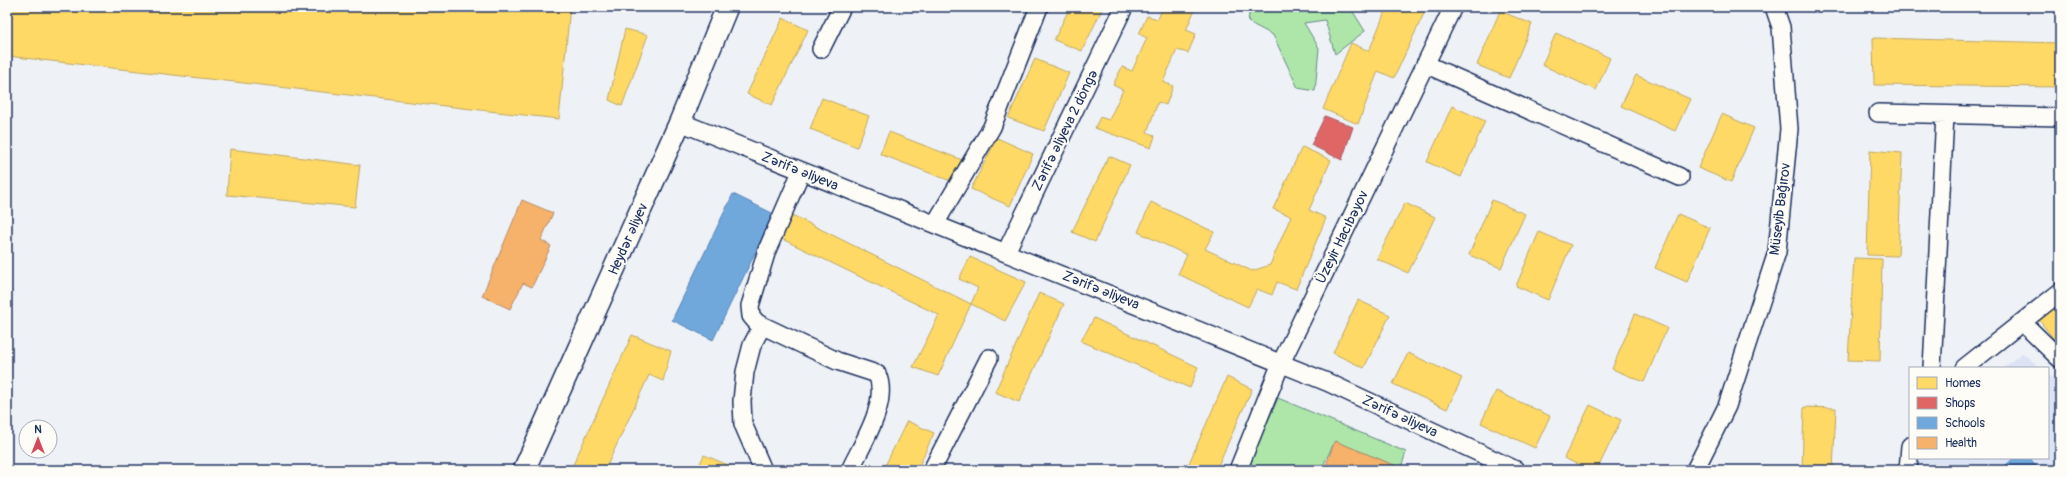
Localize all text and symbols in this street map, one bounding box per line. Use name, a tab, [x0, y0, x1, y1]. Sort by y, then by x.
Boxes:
street label: Zərifə Əliyeva 2 döngə	[1028, 66, 1102, 194]
street label: Zərifə Əliyeva	[759, 148, 841, 194]
street label: Müseyib Bağırov	[1766, 162, 1794, 256]
street label: Üzeyir Hacıbəyov	[1312, 188, 1372, 286]
street label: Heydər Əliyev	[605, 200, 651, 278]
street label: Zərifə Əliyeva	[1060, 267, 1142, 313]
legend	[1909, 367, 2049, 459]
text: Homes	[1945, 376, 1981, 391]
street label: Zərifə Əliyeva	[1360, 391, 1440, 441]
text: Shops	[1945, 396, 1976, 411]
text: Schools	[1945, 416, 1985, 431]
north arrow	[18, 419, 58, 459]
text: N	[34, 423, 42, 436]
text: Health	[1945, 436, 1977, 451]

